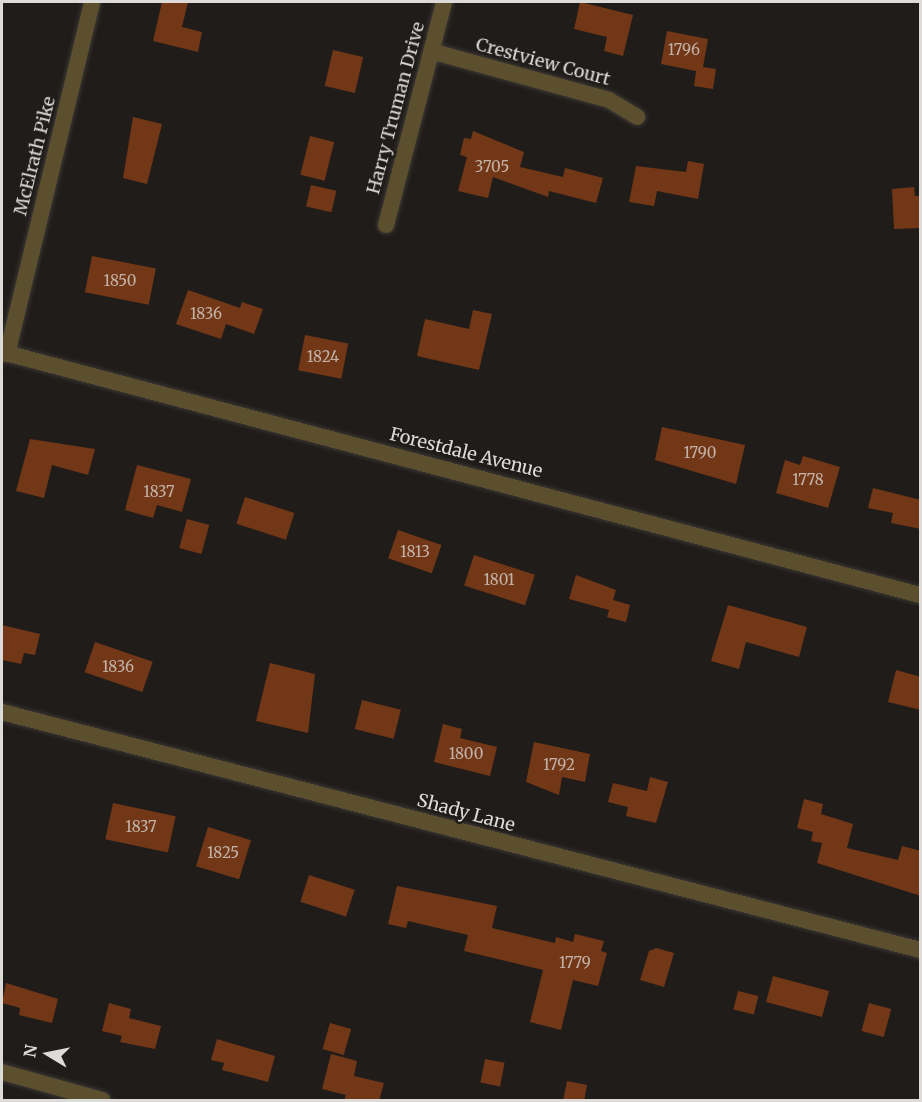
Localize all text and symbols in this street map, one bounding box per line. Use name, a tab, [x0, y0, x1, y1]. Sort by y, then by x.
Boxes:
street label: Harry Truman Drive	[363, 20, 429, 196]
street label: Crestview Court	[473, 34, 613, 90]
house number: 1796	[668, 41, 700, 59]
street label: McElrath Pike	[10, 94, 60, 218]
house number: 3705	[475, 158, 509, 176]
house number: 1850	[104, 272, 136, 290]
house number: 1836	[190, 305, 222, 323]
house number: 1824	[307, 348, 339, 366]
street label: Forestdale Avenue	[387, 424, 545, 482]
house number: 1790	[684, 444, 716, 462]
house number: 1778	[792, 471, 824, 489]
house number: 1837	[143, 483, 175, 501]
house number: 1813	[400, 543, 430, 561]
house number: 1801	[483, 571, 515, 589]
house number: 1836	[102, 658, 134, 676]
house number: 1800	[449, 745, 483, 763]
house number: 1792	[543, 756, 575, 774]
street label: Shady Lane	[415, 790, 517, 836]
house number: 1837	[125, 818, 157, 836]
house number: 1825	[207, 844, 239, 862]
house number: 1779	[559, 954, 591, 972]
north arrow	[18, 1024, 78, 1084]
text: N	[19, 1043, 41, 1059]

